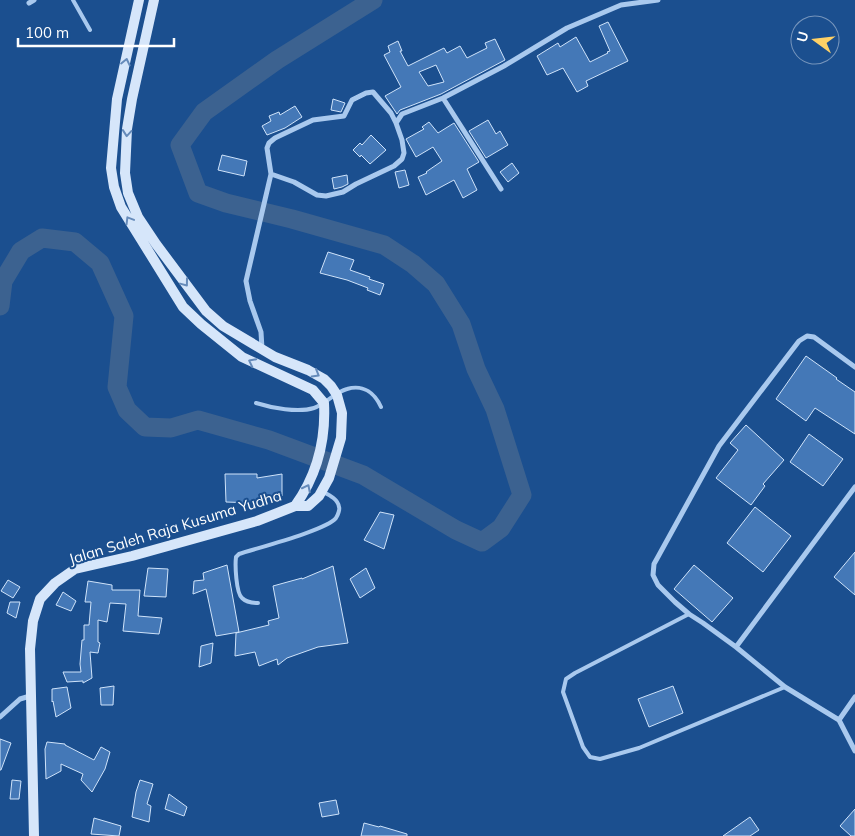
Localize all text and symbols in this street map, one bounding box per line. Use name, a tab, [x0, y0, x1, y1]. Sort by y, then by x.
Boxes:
scale bar	[18, 15, 174, 47]
north arrow	[790, 15, 840, 65]
text: 100 m	[25, 23, 69, 42]
text: U	[792, 29, 812, 44]
one-way arrow	[120, 58, 131, 67]
one-way arrow	[122, 130, 133, 138]
one-way arrow	[125, 217, 135, 226]
one-way arrow	[179, 277, 188, 287]
one-way arrow	[249, 359, 258, 369]
one-way arrow	[310, 368, 319, 378]
one-way arrow	[300, 484, 311, 493]
street label: Jalan Saleh Raja Kusuma Yudha	[66, 486, 284, 568]

